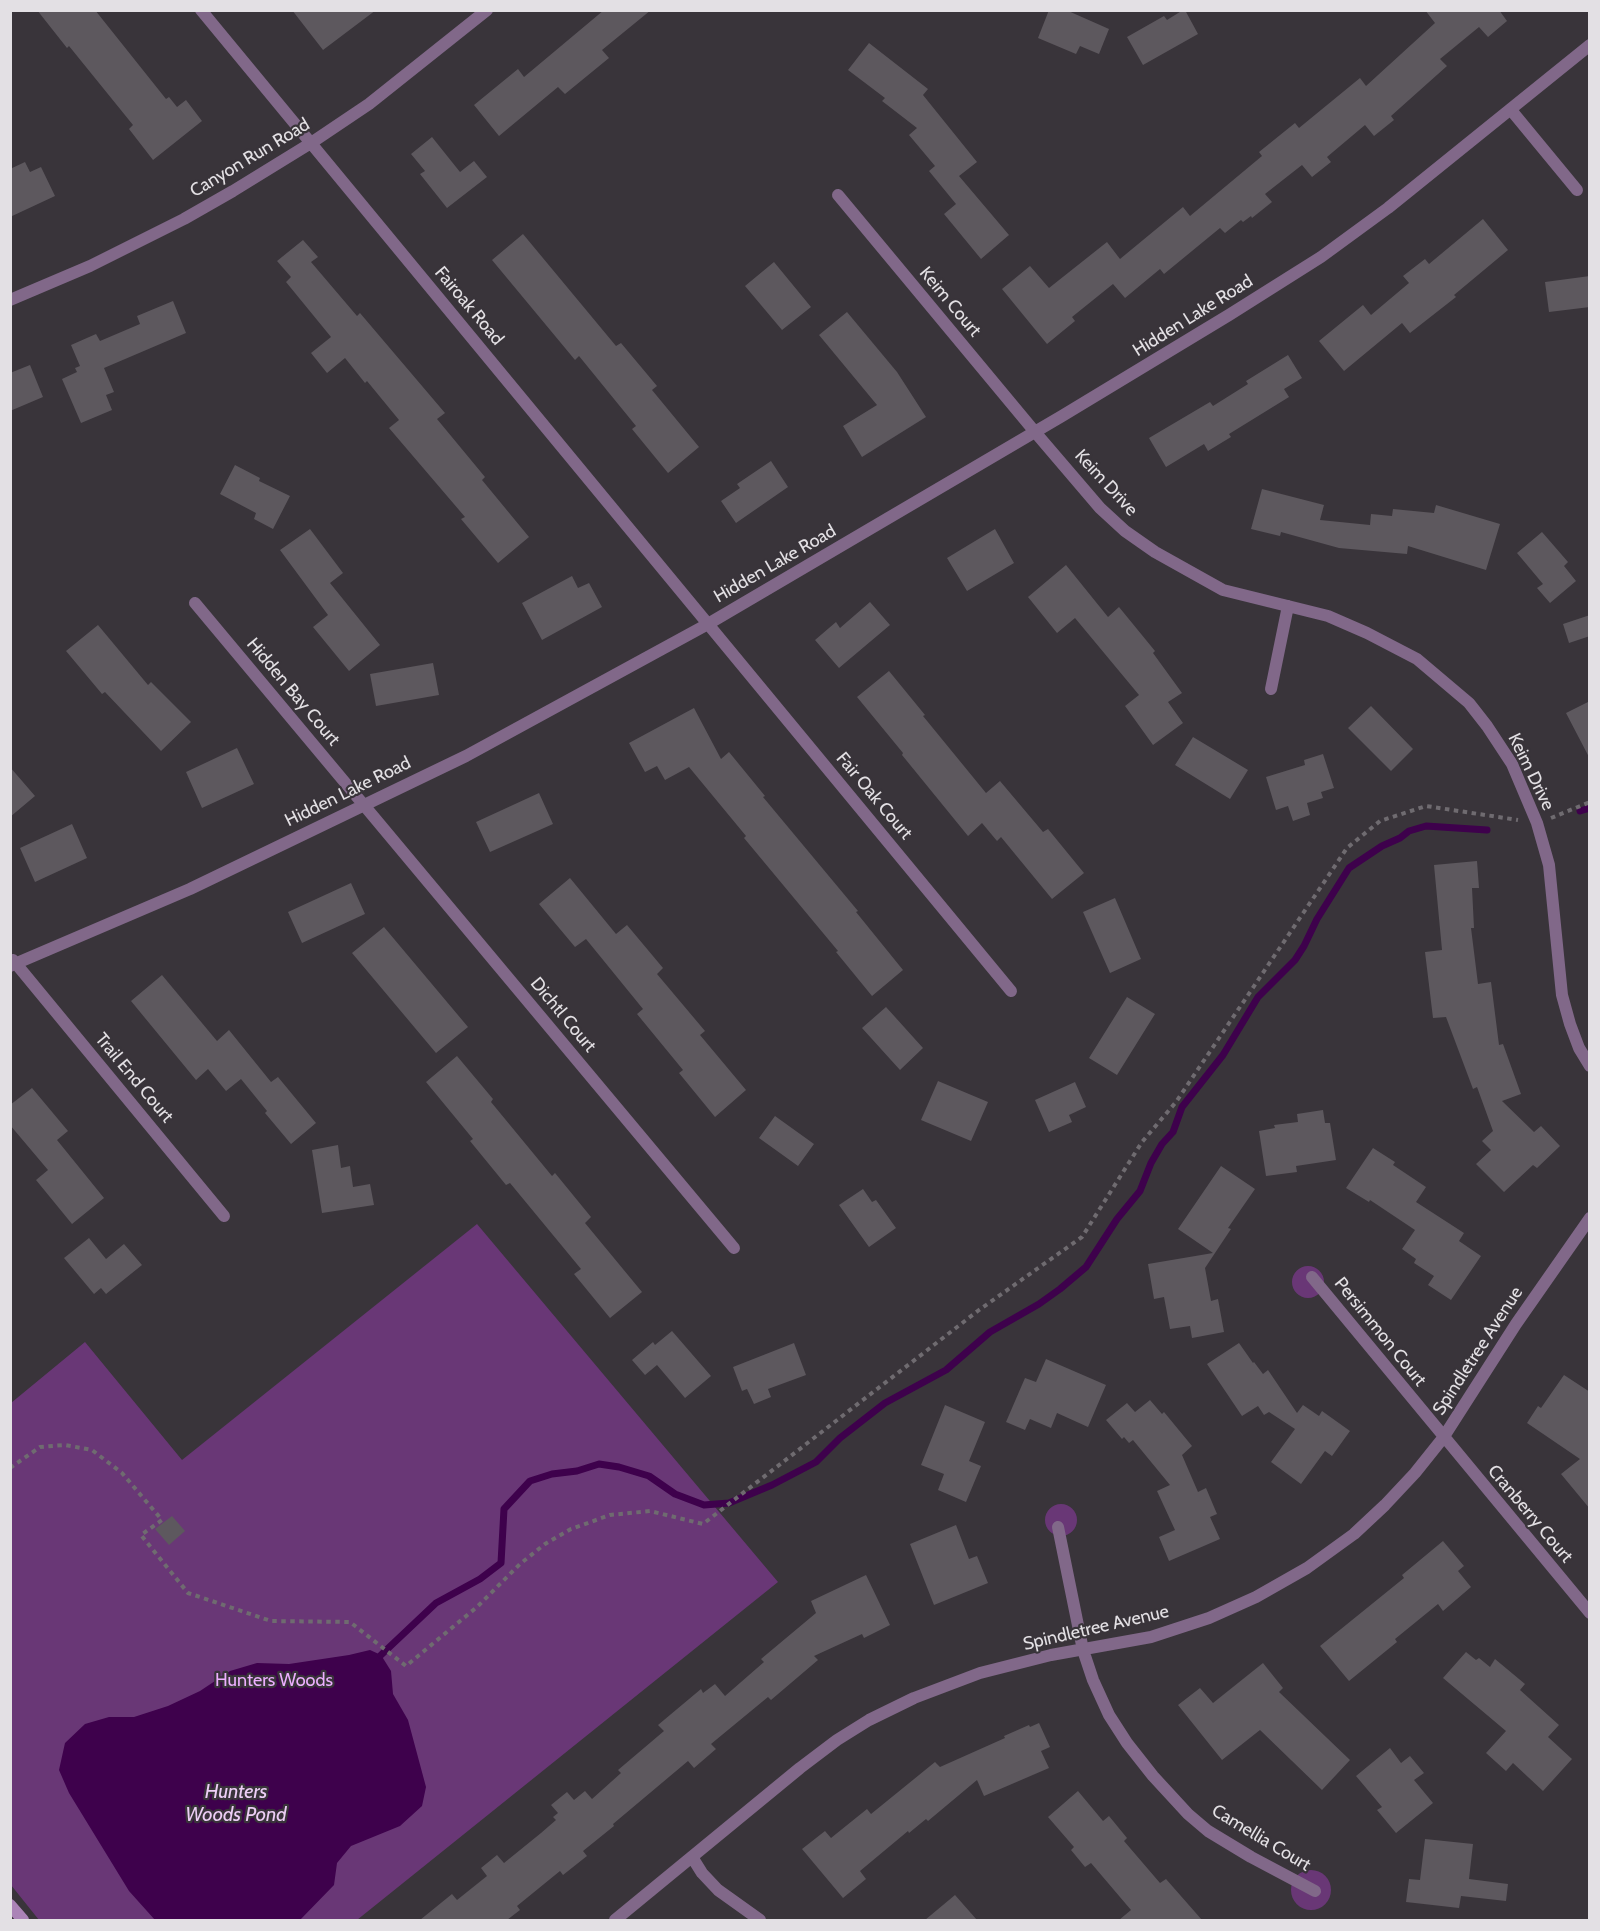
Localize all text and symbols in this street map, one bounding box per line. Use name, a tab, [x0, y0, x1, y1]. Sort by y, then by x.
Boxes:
street label: Canyon Run Road	[186, 114, 314, 202]
street label: Fairoak Road	[430, 262, 508, 350]
street label: Keim Court	[915, 263, 985, 341]
street label: Hidden Lake Road	[1129, 270, 1257, 362]
street label: Keim Drive	[1070, 445, 1142, 521]
street label: Hidden Lake Road	[710, 520, 840, 608]
street label: Hidden Bay Court	[242, 634, 344, 750]
street label: Keim Drive	[1503, 730, 1559, 814]
street label: Fair Oak Court	[831, 748, 917, 844]
street label: Hidden Lake Road	[282, 752, 414, 832]
street label: Dichtl Court	[526, 973, 600, 1057]
street label: Trail End Court	[90, 1029, 178, 1127]
street label: Persimmon Court	[1330, 1273, 1430, 1391]
street label: Spindletree Avenue	[1428, 1283, 1528, 1419]
street label: Cranberry Court	[1483, 1461, 1577, 1567]
street label: Spindletree Avenue	[1021, 1601, 1171, 1655]
park label: Hunters Woods	[215, 1670, 333, 1692]
water label: Hunters Woods Pond	[185, 1780, 287, 1827]
street label: Camellia Court	[1208, 1800, 1314, 1876]

